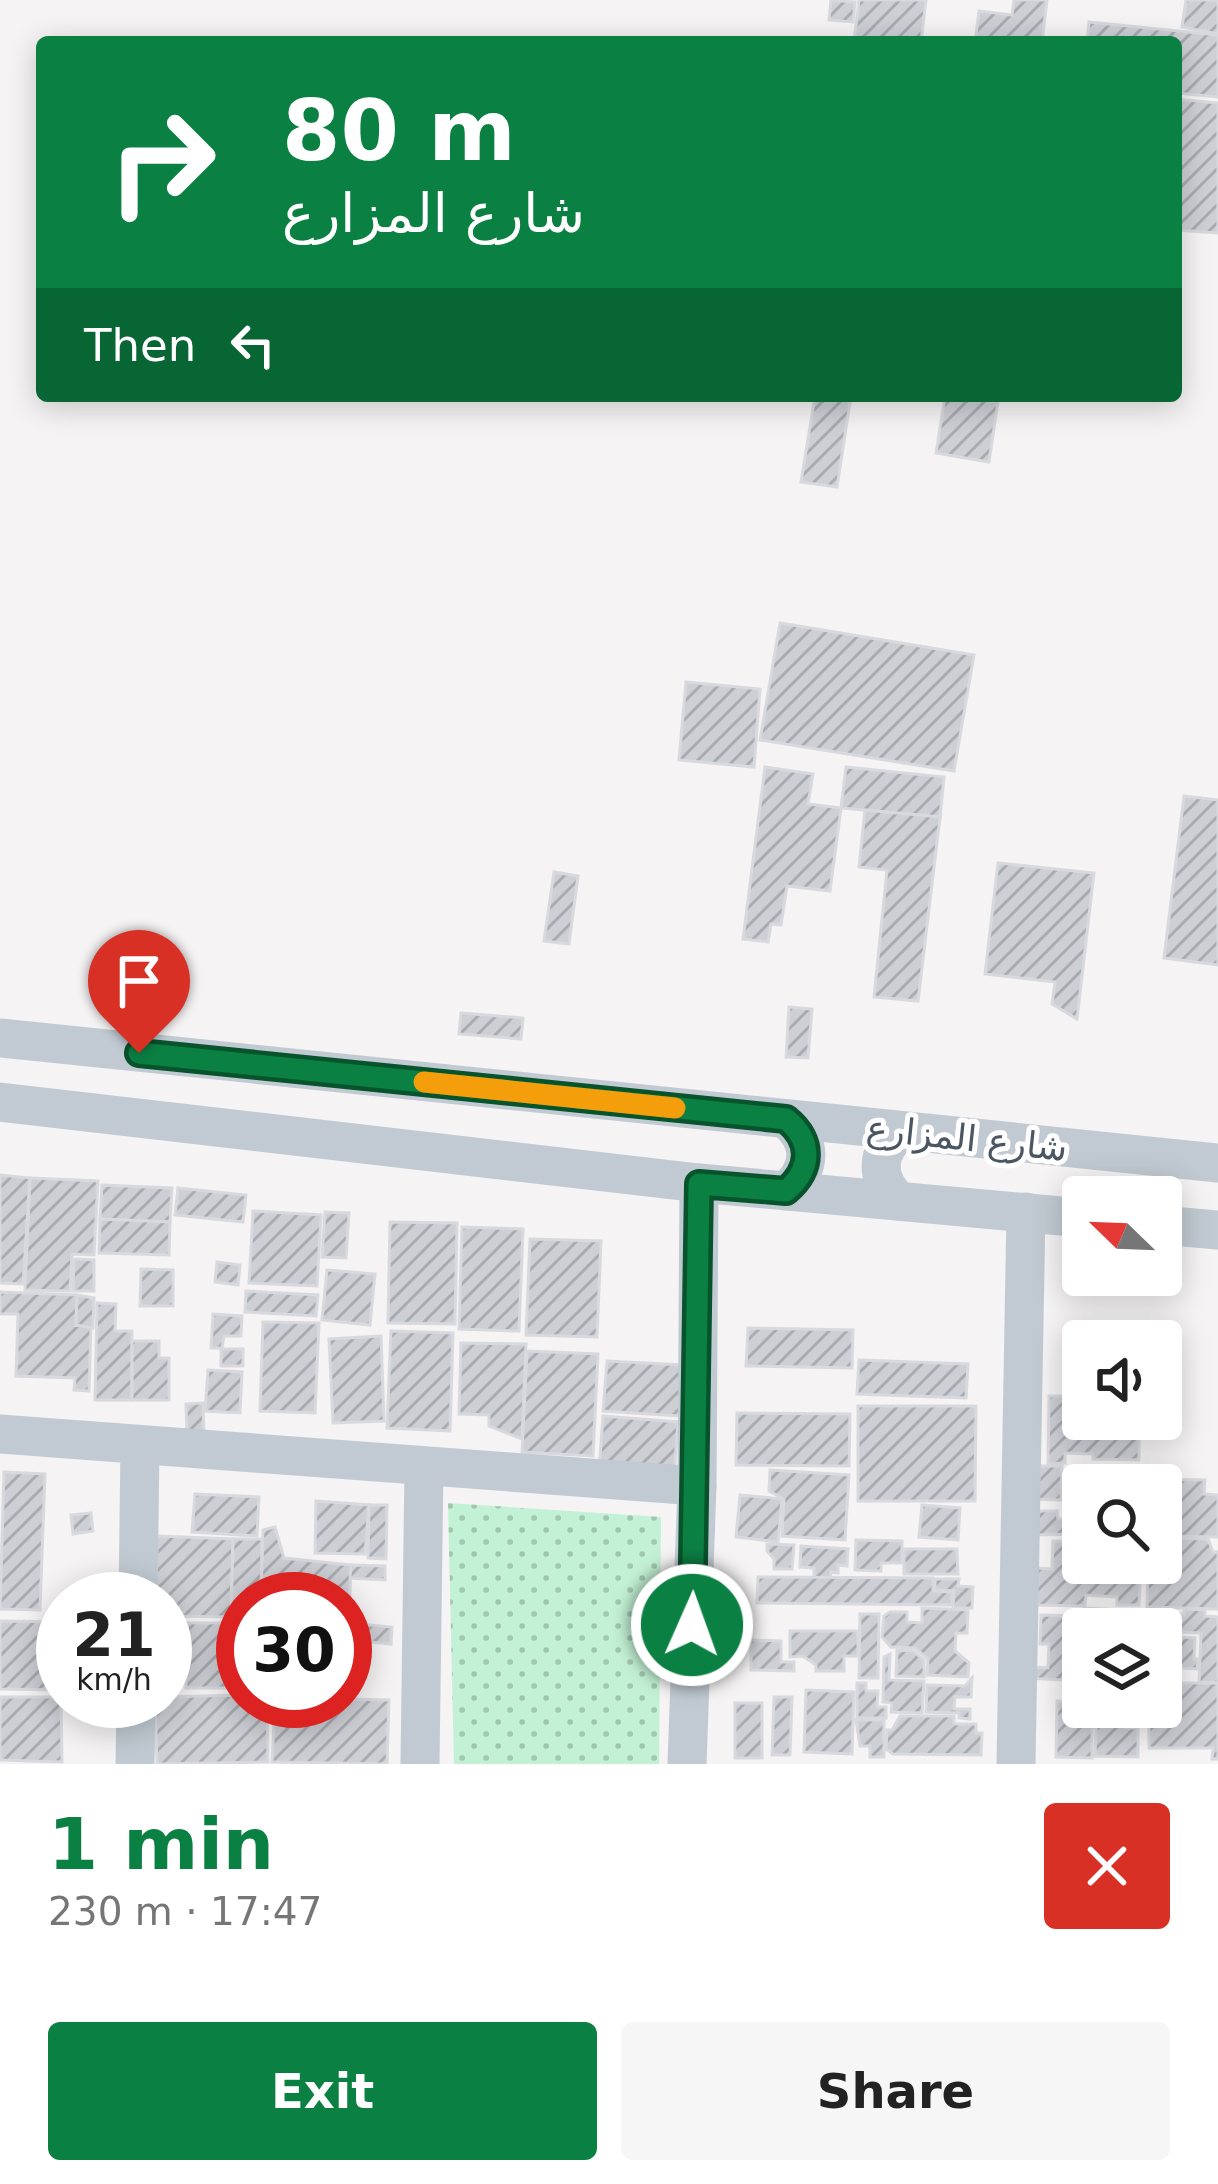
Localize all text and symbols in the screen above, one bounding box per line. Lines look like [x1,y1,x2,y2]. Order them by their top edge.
text: 80 m [282,82,516,180]
icon: right [84,84,240,240]
text: شارع المزارع [282,182,585,245]
icon: left [220,312,286,378]
text: Then [84,319,196,372]
pin [88,930,190,1053]
icon: arrive [106,948,172,1014]
street label: شارع المزارع [864,1107,1070,1170]
north arrow [1062,1176,1182,1296]
map controls [1062,1176,1182,1728]
button: sound [1062,1320,1182,1440]
button: search [1062,1464,1182,1584]
position arrow [629,1562,755,1688]
speed limit sign: 30 [216,1572,372,1728]
text: 21 [72,1600,156,1670]
button: layers [1062,1608,1182,1728]
text: km/h [76,1662,152,1697]
text: 1 min [48,1802,274,1886]
button: close [1044,1803,1170,1929]
text: 230 m · 17:47 [48,1889,322,1934]
button: Exit [48,2022,597,2160]
button: Share [621,2022,1170,2160]

